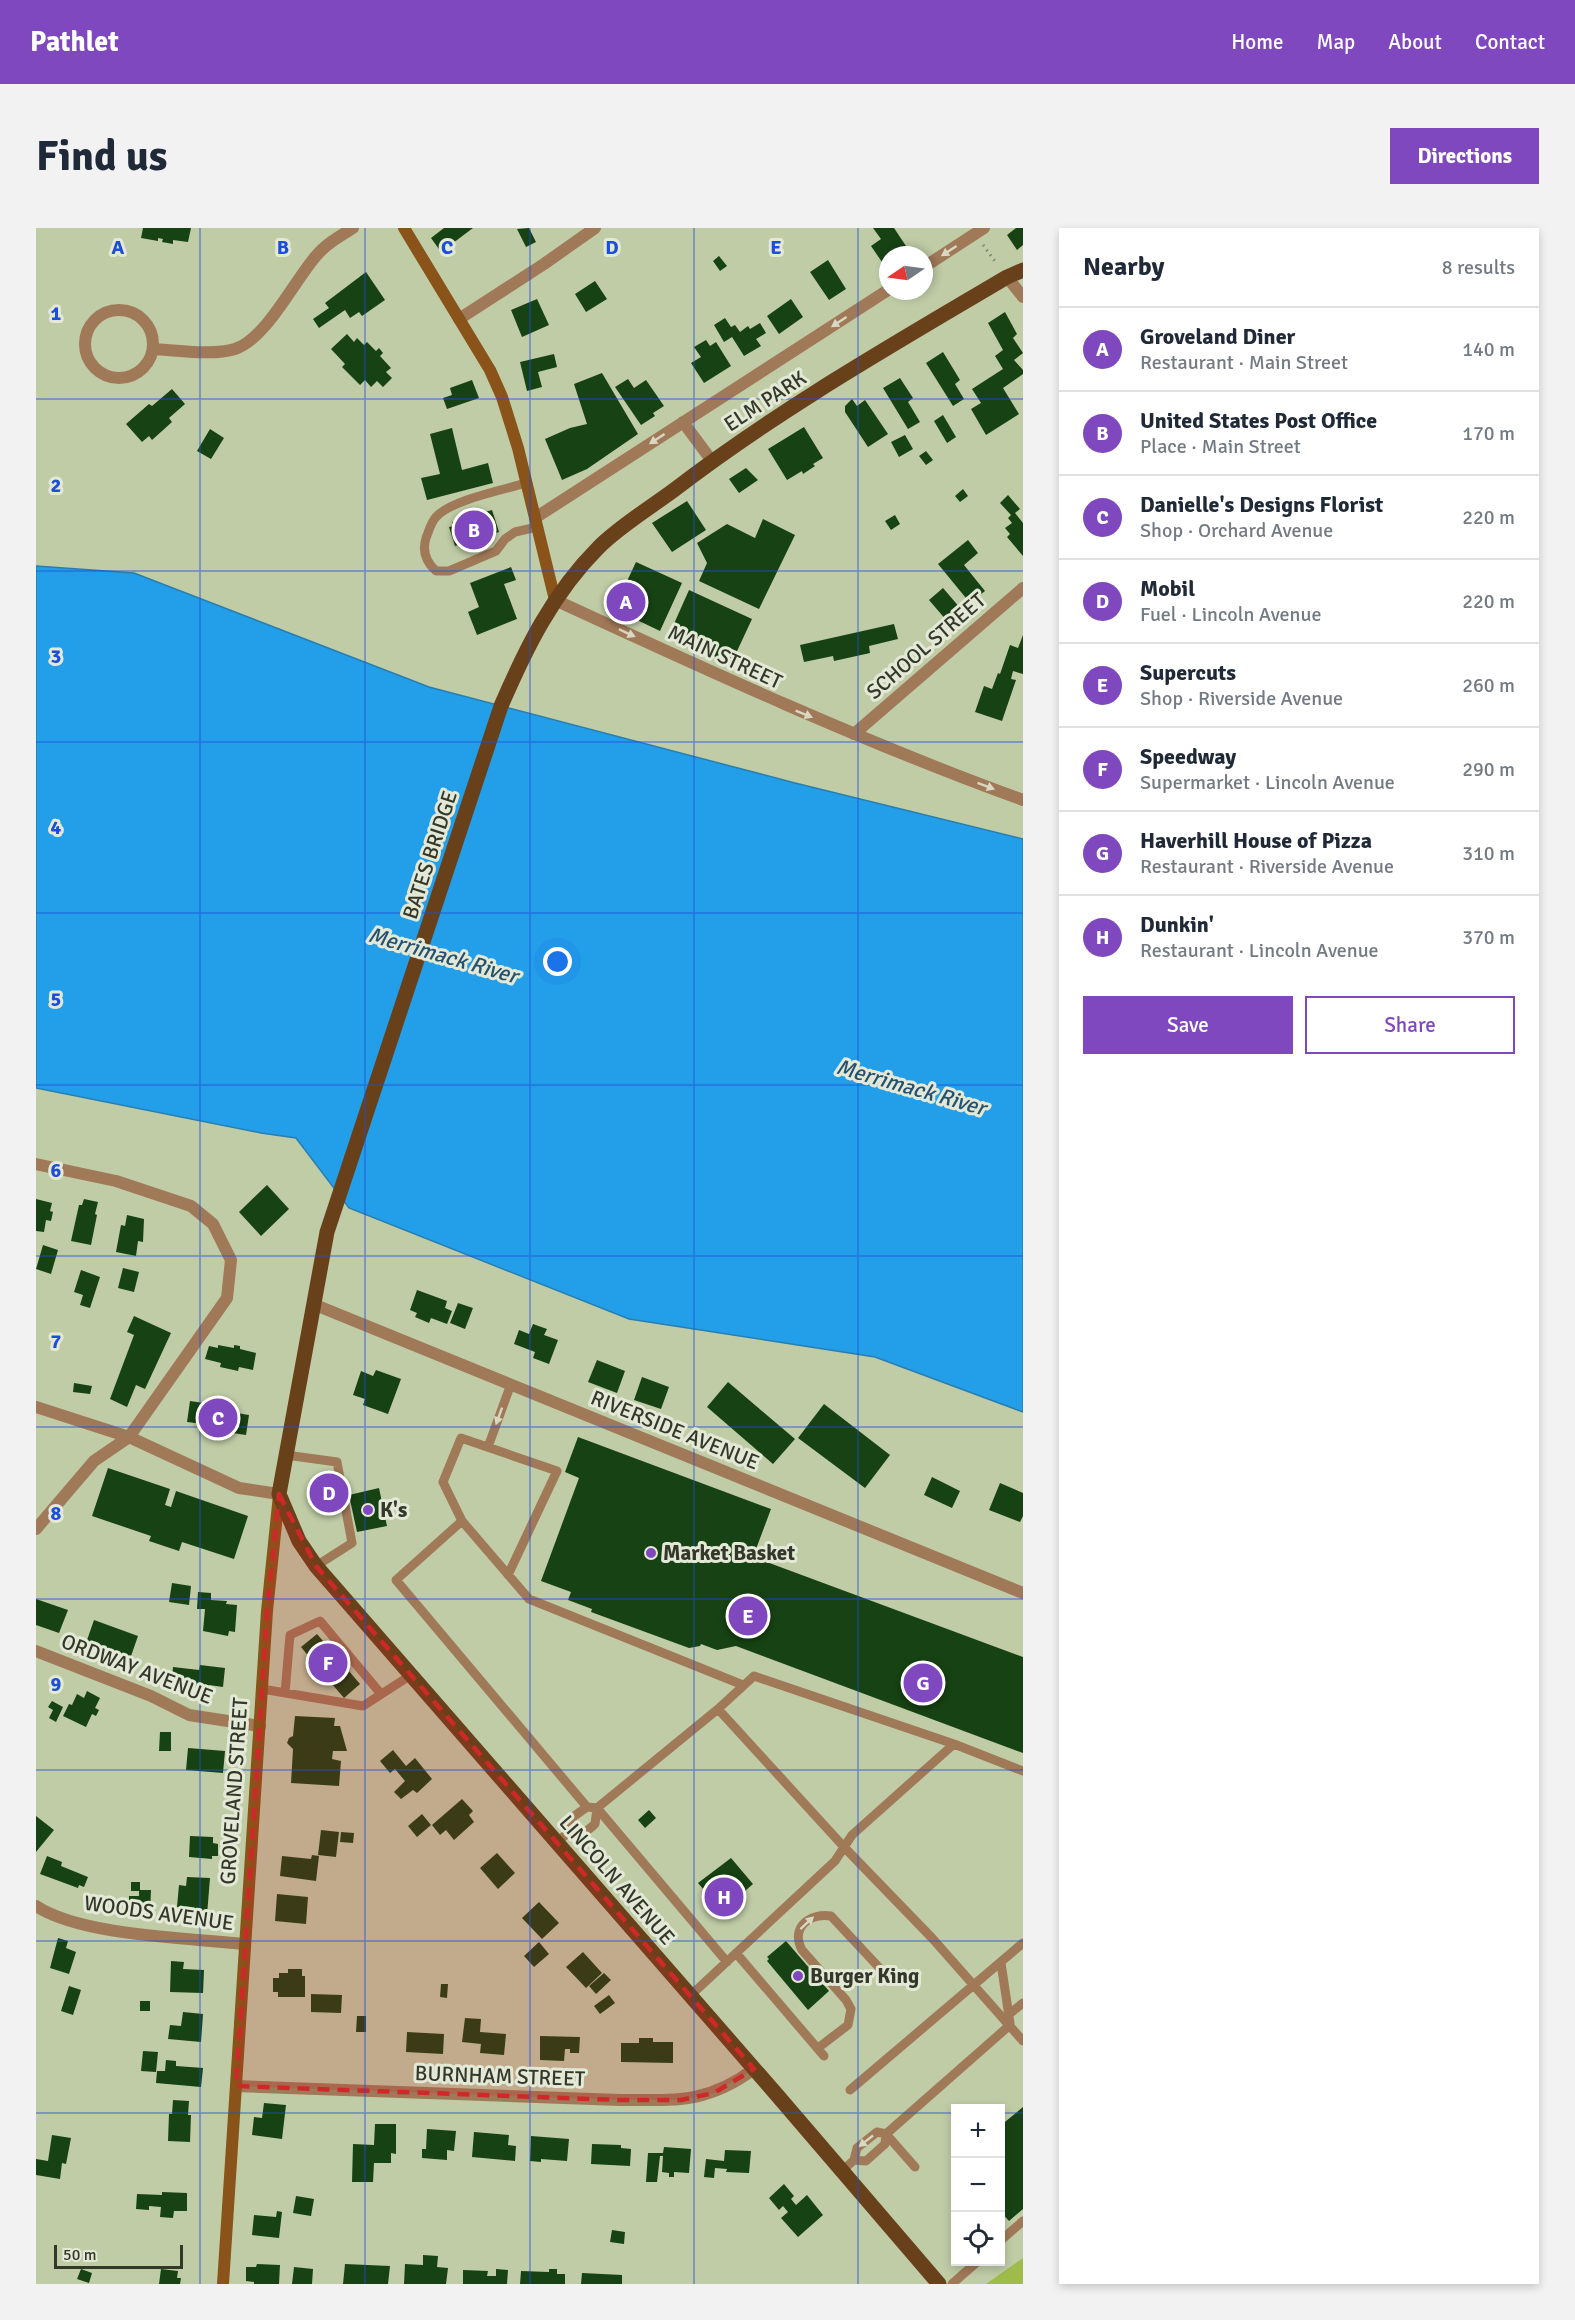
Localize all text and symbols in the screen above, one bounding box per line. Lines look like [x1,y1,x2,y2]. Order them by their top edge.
text: Pathlet [30,25,119,59]
text: Home [1231,29,1284,55]
text: Map [1317,29,1355,55]
text: About [1388,29,1442,55]
text: Contact [1475,29,1545,55]
button: Directions [1390,128,1539,184]
text: Find us [36,131,167,182]
text: A [112,235,125,260]
text: B [277,235,289,260]
text: C [441,235,453,260]
text: D [605,235,619,260]
text: E [770,235,782,260]
one-way arrow [941,245,957,256]
north arrow [879,246,933,300]
text: Nearby [1083,251,1164,283]
text: 8 results [1442,255,1515,280]
text: 1 [51,301,62,326]
one-way arrow [831,316,847,327]
text: Groveland Diner [1140,323,1295,350]
text: A [1096,337,1109,362]
text: 140 m [1462,337,1515,362]
text: Restaurant · Main Street [1140,350,1348,375]
street label: ELM PARK [719,365,811,437]
text: United States Post Office [1140,407,1377,434]
text: B [1096,421,1109,446]
text: 170 m [1462,421,1515,446]
one-way arrow [649,433,665,444]
text: Place · Main Street [1140,434,1301,459]
text: 2 [51,473,61,498]
text: Danielle's Designs Florist [1140,491,1383,518]
text: C [1096,505,1109,530]
text: 220 m [1462,505,1515,530]
pin: B [454,508,494,552]
text: Shop · Orchard Avenue [1140,518,1333,543]
text: Mobil [1140,575,1195,602]
pin: A [606,580,646,625]
street label: SCHOOL STREET [861,587,991,705]
text: D [1096,589,1109,614]
text: 220 m [1462,589,1515,614]
text: Fuel · Lincoln Avenue [1140,602,1321,627]
street label: MAIN STREET [664,619,787,695]
one-way arrow [618,629,635,638]
text: 3 [51,644,61,669]
text: Supercuts [1140,659,1236,686]
text: E [1097,673,1108,698]
text: 260 m [1462,673,1515,698]
text: Shop · Riverside Avenue [1140,686,1343,711]
one-way arrow [796,709,814,719]
text: Speedway [1140,743,1236,770]
text: F [1097,757,1108,782]
text: 290 m [1462,757,1515,782]
text: Supermarket · Lincoln Avenue [1140,770,1395,795]
one-way arrow [977,781,995,791]
street label: BATES BRIDGE [397,788,463,922]
text: 4 [51,815,62,840]
text: Haverhill House of Pizza [1140,827,1372,854]
text: G [1096,841,1109,866]
text: 310 m [1462,841,1515,866]
text: Restaurant · Riverside Avenue [1140,854,1394,879]
text: Dunkin' [1140,911,1214,938]
water label: Merrimack River [365,921,523,990]
text: H [1096,925,1109,950]
text: 370 m [1462,925,1515,950]
text: Restaurant · Lincoln Avenue [1140,938,1379,963]
your location [543,947,572,976]
text: 5 [51,987,61,1012]
button: Save [1083,996,1293,1054]
button: Share [1305,996,1515,1054]
water label: Merrimack River [833,1053,991,1122]
text: 6 [51,1158,62,1183]
text: 7 [51,1329,62,1354]
street label: RIVERSIDE AVENUE [587,1384,763,1476]
pin: C [198,1396,237,1440]
one-way arrow [494,1407,504,1425]
pin: D [310,1470,348,1516]
place label: K's [380,1497,407,1523]
text: 8 [51,1501,62,1526]
marker: K's [361,1503,375,1517]
place label: Market Basket [663,1540,795,1566]
marker: Market Basket [644,1546,658,1560]
pin: E [728,1594,768,1638]
street label: ORDWAY AVENUE [58,1628,216,1710]
pin: F [308,1640,348,1686]
pin: G [904,1660,942,1706]
text: 9 [51,1672,62,1697]
street label: GROVELAND STREET [214,1696,254,1885]
street label: LINCOLN AVENUE [554,1810,680,1950]
pin: H [704,1874,744,1920]
street label: WOODS AVENUE [82,1890,236,1936]
one-way arrow [799,1916,814,1930]
place label: Burger King [810,1963,919,1989]
marker: Burger King [791,1969,805,1983]
street label: BURNHAM STREET [414,2060,586,2092]
map controls [951,2104,1005,2266]
button: + [951,2104,1005,2158]
one-way arrow [858,2135,873,2147]
button: − [951,2158,1005,2212]
button: locate [951,2212,1005,2266]
scale bar [54,2242,183,2270]
text: 50 m [63,2245,97,2265]

